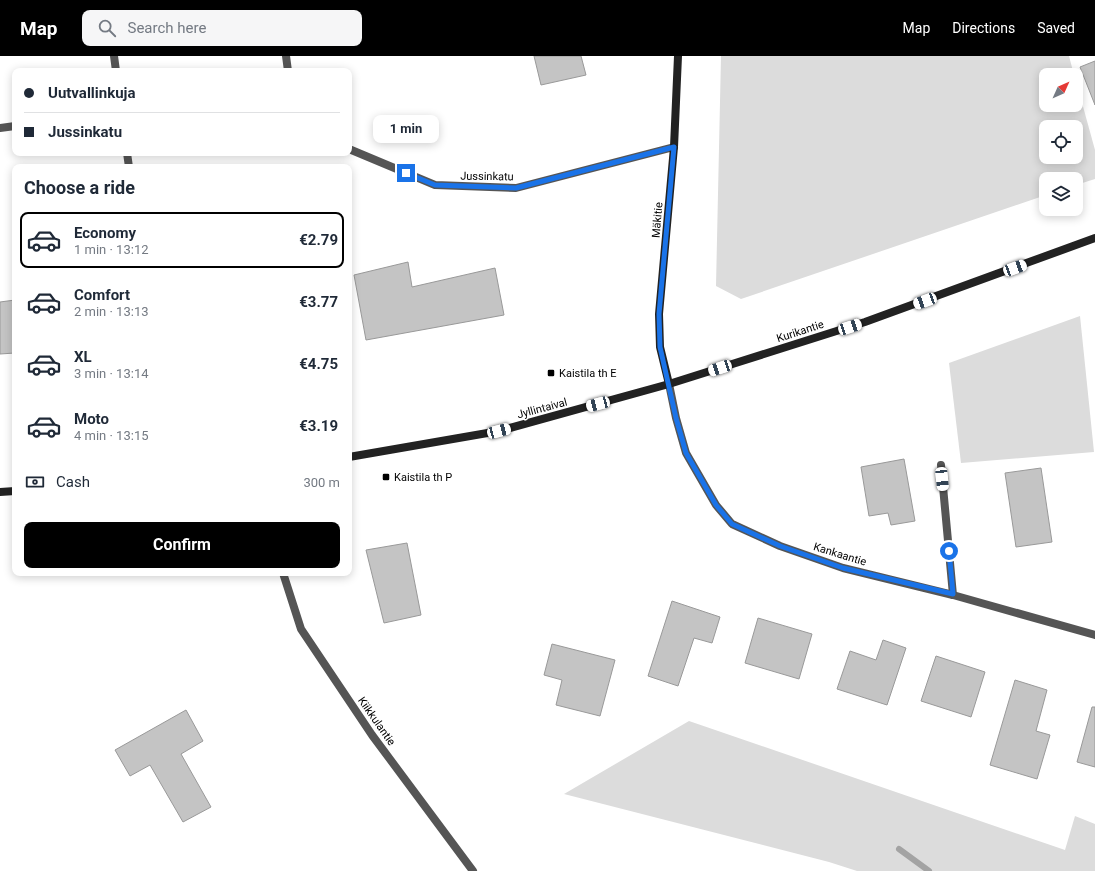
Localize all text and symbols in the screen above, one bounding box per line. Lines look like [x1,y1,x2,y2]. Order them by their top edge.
search box [82,10,362,46]
text: Map [20,17,58,40]
icon: search [96,17,118,39]
text: Search here [128,19,206,37]
text: Map [903,20,930,36]
text: Directions [952,20,1015,36]
text: Saved [1037,20,1075,36]
north arrow [1039,68,1083,112]
map controls [1039,68,1083,216]
text: Uutvallinkuja [48,84,136,102]
callout: 1 min [373,115,439,143]
button: locate [1039,120,1083,164]
text: 1 min [390,121,422,136]
text: Jussinkatu [48,123,122,141]
route end [397,164,415,182]
street label: Jussinkatu [460,170,514,183]
button: layers [1039,172,1083,216]
text: Choose a ride [24,177,135,198]
street label: Mäkitie [649,201,666,239]
icon: car [26,222,62,258]
text: Economy [74,224,136,242]
text: €2.79 [299,231,338,249]
text: 1 min · 13:12 [74,242,149,257]
car [1002,258,1028,278]
icon: car [26,284,62,320]
text: Comfort [74,286,130,304]
car [912,291,938,311]
text: €3.77 [299,293,338,311]
text: 2 min · 13:13 [74,304,149,319]
street label: Kurikantie [775,318,826,345]
car [837,318,863,336]
icon: car [26,346,62,382]
text: XL [74,348,92,366]
text: €4.75 [299,355,338,373]
car [707,359,733,377]
text: 3 min · 13:14 [74,366,149,381]
place label: Kaistila th E [559,367,617,380]
marker: Kaistila th E [546,368,556,378]
car [585,395,611,413]
street label: Jyllintaival [516,396,569,421]
icon: car [26,408,62,444]
text: Moto [74,410,109,428]
text: €3.19 [299,417,338,435]
car [486,422,512,440]
text: 4 min · 13:15 [74,428,149,443]
car [935,466,949,492]
icon: cash [24,471,46,493]
place label: Kaistila th P [394,471,452,484]
marker: Kaistila th P [381,472,391,482]
text: Cash [56,473,90,491]
text: 300 m [303,475,340,490]
button: Confirm [24,522,340,568]
street label: Kankaantie [812,540,868,569]
route start [940,542,958,560]
street label: Kiikkulantie [355,694,398,748]

